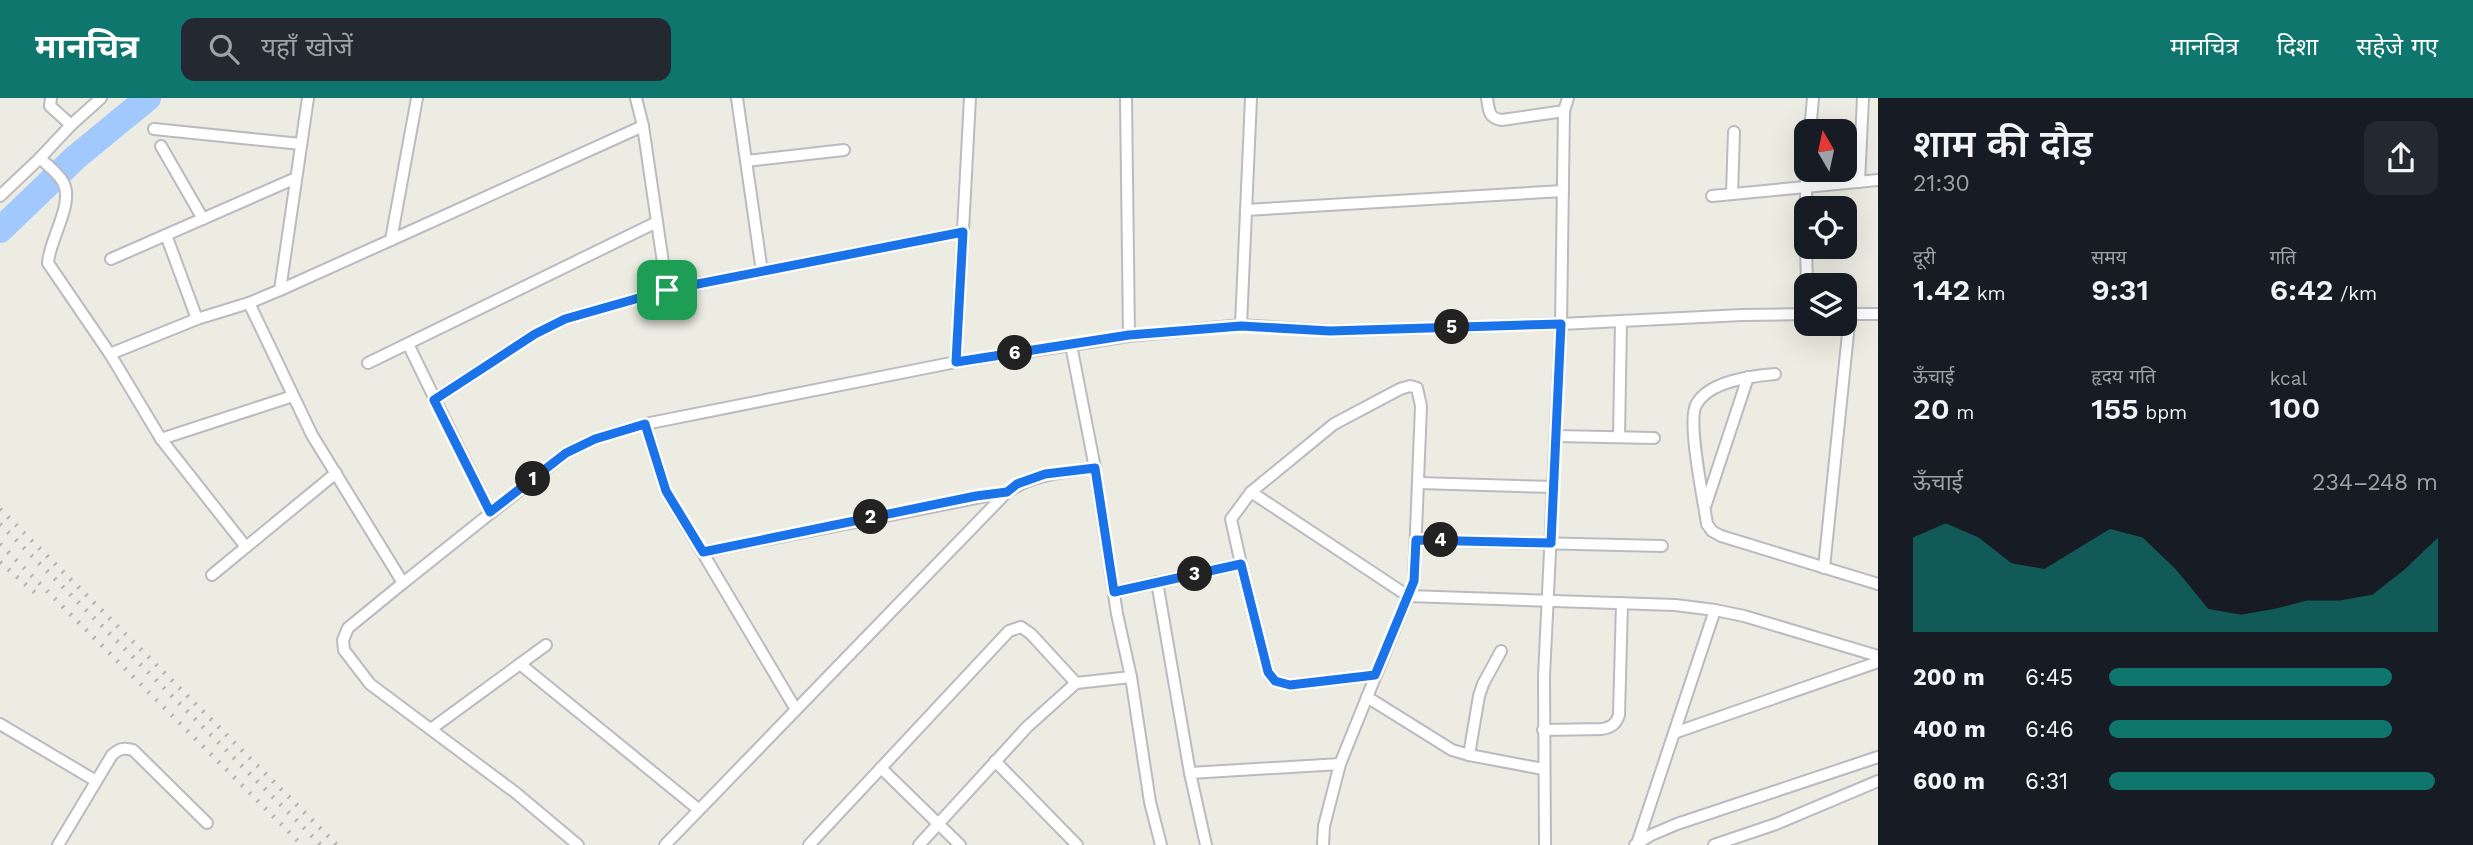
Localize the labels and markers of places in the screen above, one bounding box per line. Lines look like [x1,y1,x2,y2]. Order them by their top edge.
pin [637,260,697,320]
pin: 5 [1434,310,1470,344]
pin: 6 [998,336,1032,370]
pin: 1 [516,462,550,496]
pin: 2 [854,500,888,534]
pin: 4 [1424,522,1458,558]
pin: 3 [1178,556,1212,592]

